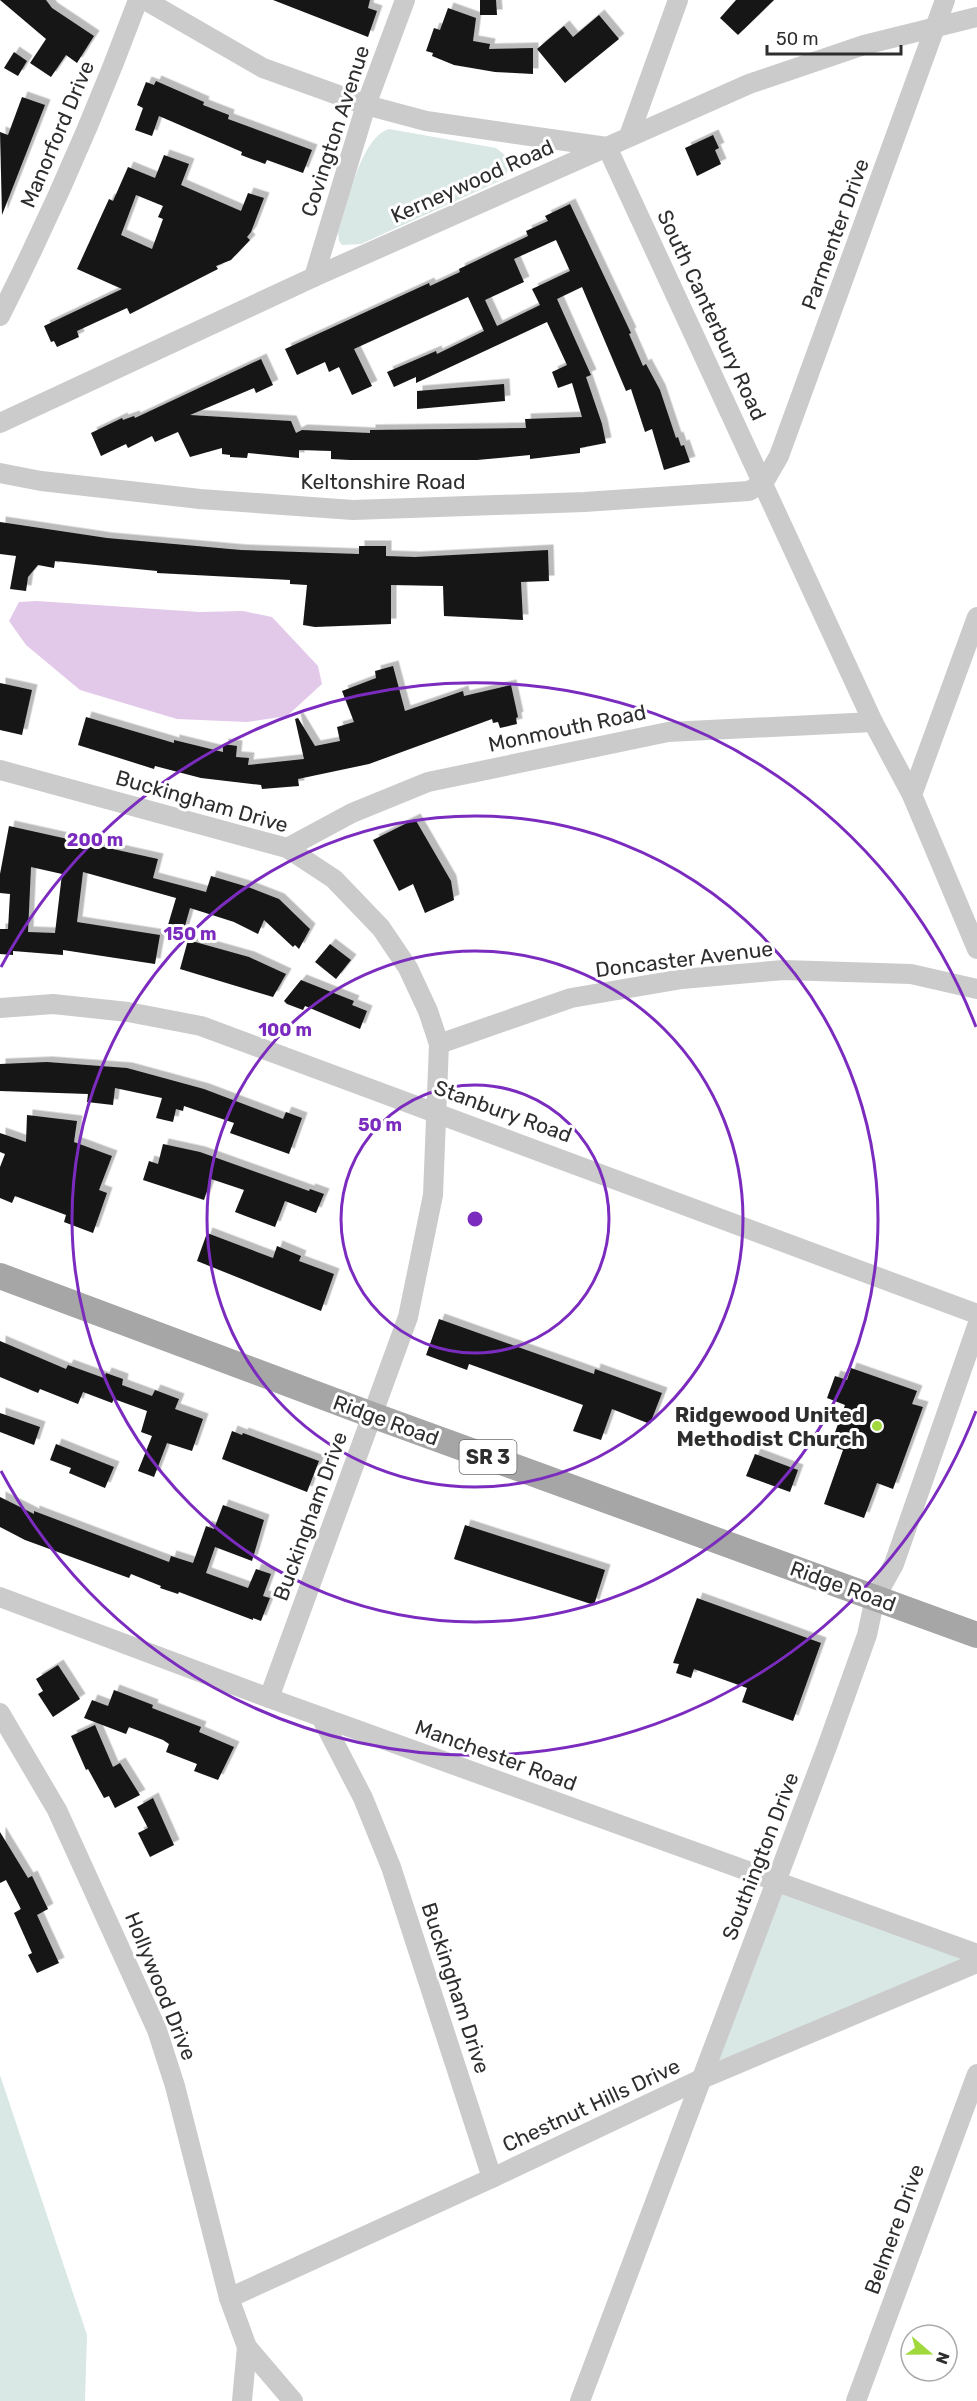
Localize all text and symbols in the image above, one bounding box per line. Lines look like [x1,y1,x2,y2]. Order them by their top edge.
scale bar [767,18,900,56]
text: 50 m [776,28,819,50]
street label: Covington Avenue [295,42,375,220]
street label: Manorford Drive [15,57,99,211]
street label: Kerneywood Road [387,134,557,228]
street label: Parmenter Drive [796,155,874,313]
street label: South Canterbury Road [652,206,772,424]
street label: Keltonshire Road [301,469,465,494]
street label: Monmouth Road [486,699,648,757]
street label: Buckingham Drive [113,764,291,838]
text: 200 m [67,829,123,851]
text: 150 m [163,923,217,945]
street label: Doncaster Avenue [594,936,774,982]
text: 100 m [258,1019,312,1041]
street label: Stanbury Road [431,1075,575,1147]
text: 50 m [358,1114,402,1136]
centre of rings [465,1209,485,1229]
street label: Ridge Road [330,1389,442,1451]
place label: Ridgewood United Methodist Church [675,1402,865,1451]
marker: Ridgewood United Methodist Church [870,1419,884,1433]
street label: Buckingham Drive [268,1428,352,1604]
road number: SR 3 [460,1440,516,1474]
street label: Ridge Road [787,1555,899,1617]
street label: Manchester Road [412,1714,580,1796]
street label: Southington Drive [716,1769,804,1943]
street label: Buckingham Drive [417,1899,495,2077]
street label: Hollywood Drive [120,1908,202,2064]
street label: Chestnut Hills Drive [498,2053,684,2157]
street label: Belmere Drive [859,2161,929,2297]
north arrow [899,2323,959,2383]
text: N [932,2349,954,2367]

